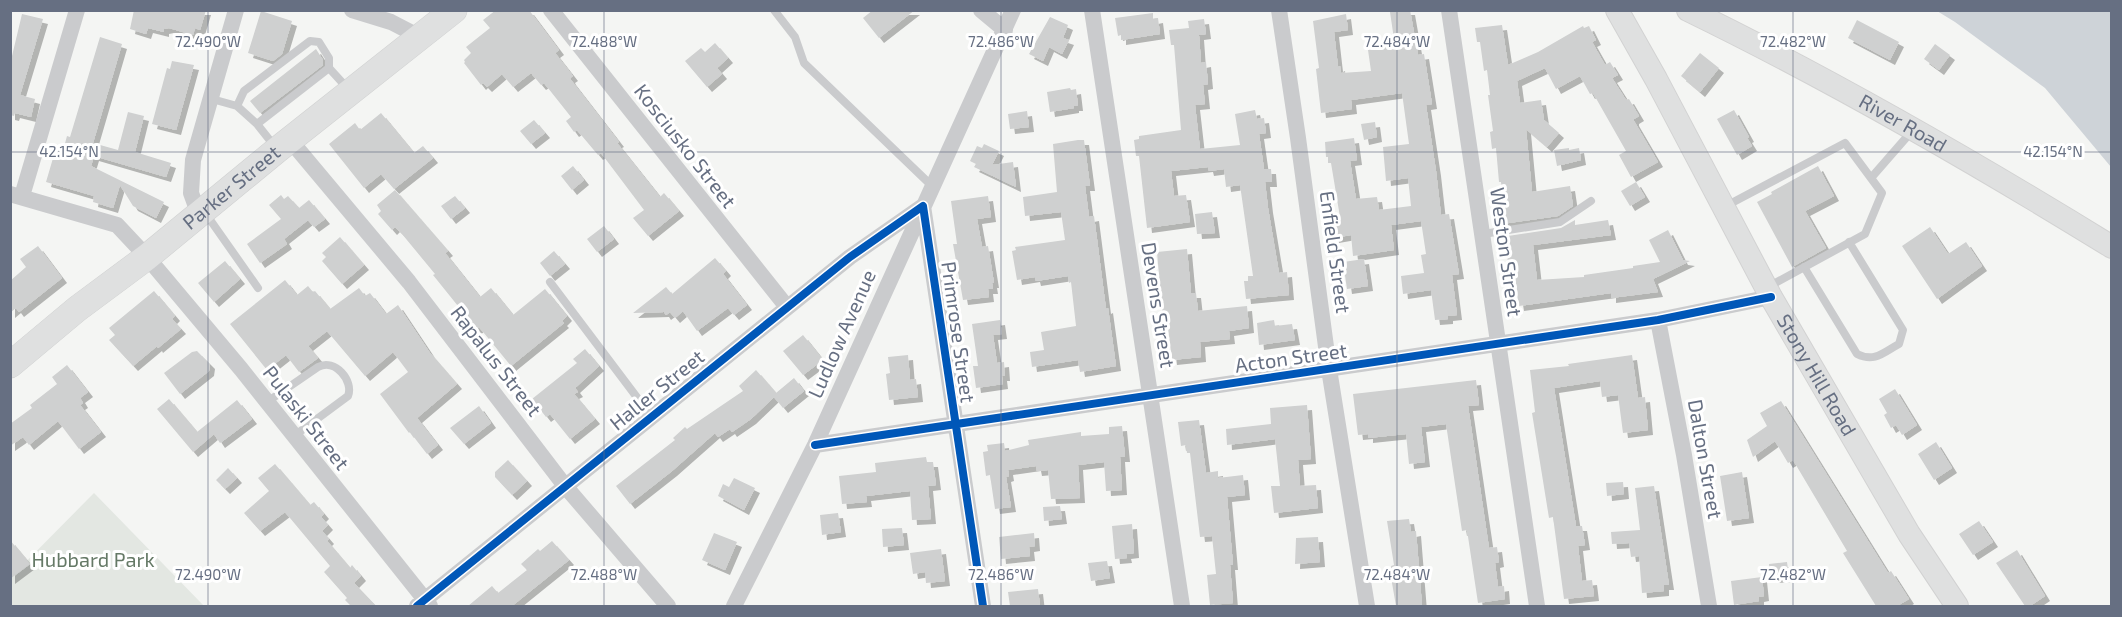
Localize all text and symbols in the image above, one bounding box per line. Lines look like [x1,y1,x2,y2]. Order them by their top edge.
text: 72.490°W [175,32,241,50]
text: 72.488°W [571,32,637,50]
text: 72.486°W [968,32,1034,50]
text: 72.484°W [1364,32,1430,50]
text: 72.482°W [1760,32,1826,50]
street label: Kosciusko Street [630,79,742,212]
street label: River Road [1855,88,1951,157]
street label: Parker Street [177,139,285,234]
text: 42.154°N [39,142,99,160]
text: 42.154°N [2023,142,2083,160]
street label: Weston Street [1486,186,1528,318]
street label: Enfield Street [1316,189,1356,315]
street label: Devens Street [1137,240,1181,370]
street label: Primrose Street [937,260,981,404]
street label: Ludlow Avenue [802,266,880,401]
street label: Rapalus Street [446,300,548,421]
street label: Stony Hill Road [1773,309,1862,440]
street label: Acton Street [1233,337,1349,377]
street label: Haller Street [604,344,709,435]
street label: Pulaski Street [259,361,355,475]
street label: Dalton Street [1684,397,1728,521]
park label: Hubbard Park [31,547,155,571]
text: 72.490°W [175,565,241,583]
text: 72.488°W [571,565,637,583]
text: 72.486°W [968,565,1034,583]
text: 72.484°W [1364,565,1430,583]
text: 72.482°W [1760,565,1826,583]

